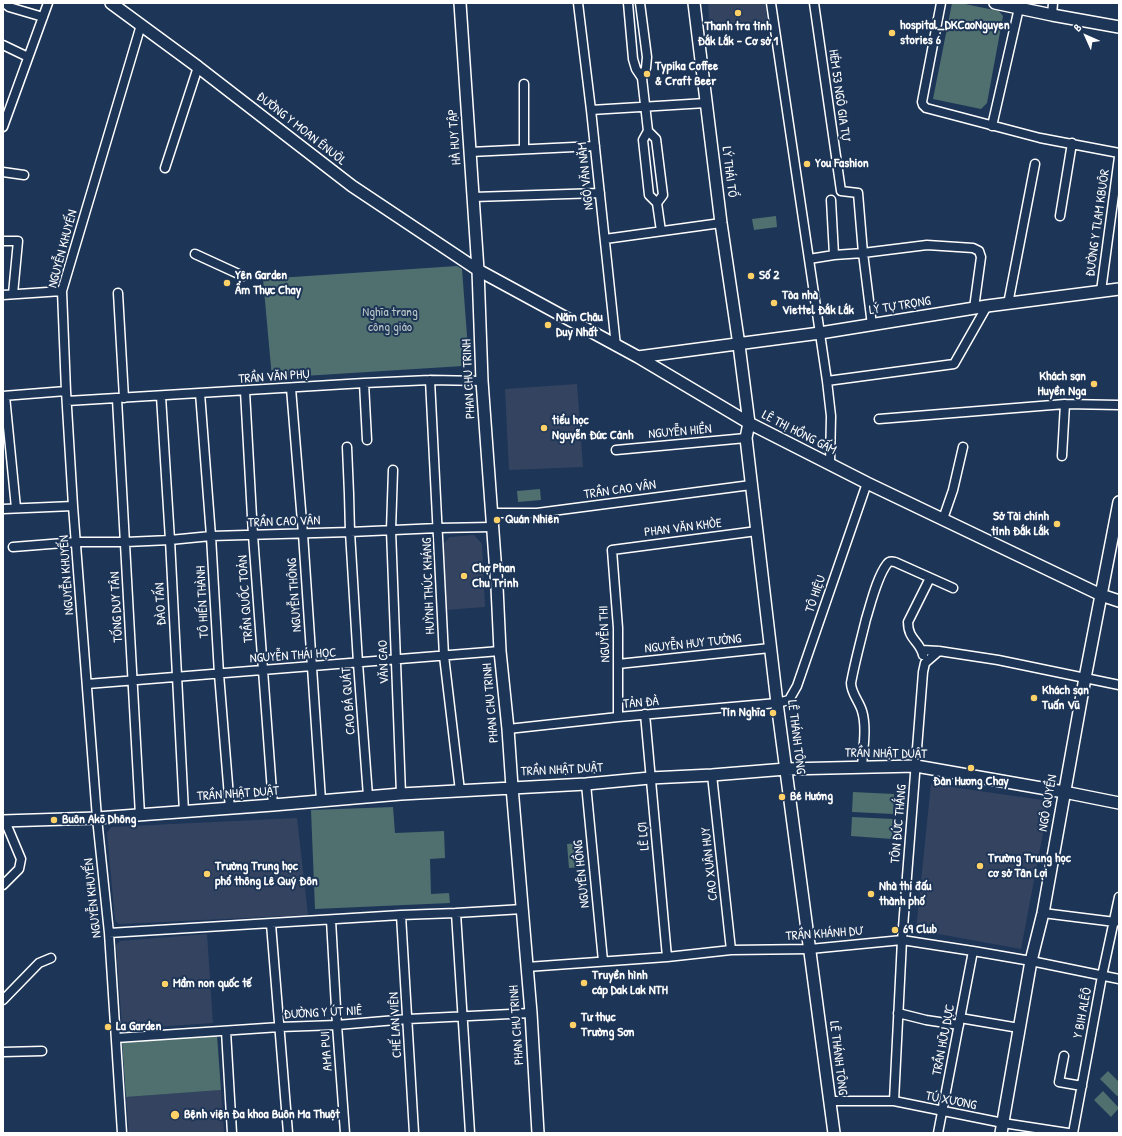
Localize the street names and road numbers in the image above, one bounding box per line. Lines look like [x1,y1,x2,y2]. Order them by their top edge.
street label: HẺM 53 NGÔ GIA TỰ [825,48,853,142]
street label: ĐƯỜNG Y MOAN ÊNUÔL [253,89,349,169]
street label: HÀ HUY TẬP [445,108,465,166]
street label: NGÔ VĂN NĂM [575,141,597,211]
street label: LÝ THÁI TỔ [718,146,740,198]
street label: ĐƯỜNG Y TLAM KBUÔR [1083,168,1113,278]
street label: NGUYỄN KHUYẾN [45,208,81,290]
street label: LÝ TỰ TRỌNG [868,293,932,319]
street label: PHAN CHU TRINH [459,339,479,419]
street label: TRẦN VĂN PHỤ [238,367,310,387]
street label: LÊ THỊ HỒNG GẤM [759,408,839,458]
street label: NGUYỄN HIỀN [648,421,712,443]
street label: TRẦN CAO VÂN [583,477,657,503]
street label: TRẦN CAO VÂN [248,513,320,531]
street label: PHAN VĂN KHÒE [643,516,723,540]
street label: NGUYỄN KHUYẾN [56,534,78,616]
street label: HUỲNH THÚC KHÁNG [420,537,438,635]
street label: TRẦN QUỐC TOẢN [235,555,257,643]
street label: NGUYỄN THÔNG [285,557,305,633]
street label: TÔ HIẾN THÀNH [193,565,213,639]
street label: TỐNG DUY TÂN [107,571,127,643]
street label: TÔ HIỆU [802,573,830,615]
street label: ĐÀO TẤN [152,582,170,626]
street label: NGUYỄN THI [596,605,614,663]
street label: NGUYỄN HUY TƯỞNG [644,631,742,657]
street label: VĂN CAO [375,640,393,684]
street label: NGUYỄN THÁI HỌC [249,645,337,667]
street label: PHAN CHU TRINH [480,662,502,744]
street label: CAO BÁ QUÁT [339,667,359,735]
street label: TẢN ĐÀ [622,694,660,712]
street label: LÊ THÁNH TÔNG [784,699,808,775]
street label: TRẦN NHẬT DUẬT [845,745,927,763]
street label: TRẦN NHẬT DUẬT [520,760,604,780]
street label: NGÔ QUYỀN [1035,773,1061,833]
street label: TRẦN NHẬT DUẬT [196,783,280,805]
street label: TÔN ĐỨC THẮNG [888,784,910,864]
street label: LÊ LỢI [635,821,653,851]
street label: CAO XUÂN HUY [698,826,722,902]
street label: NGUYÊN HỒNG [571,839,593,909]
street label: NGUYỄN KHUYẾN [81,857,105,939]
street label: TRẦN KHÁNH DƯ [785,924,863,944]
street label: PHAN CHU TRINH [506,985,528,1065]
street label: Y BIH ALÊÔ [1070,986,1096,1040]
street label: CHẾ LAN VIÊN [386,992,406,1058]
street label: ĐƯỜNG Y ÚT NIÊ [283,1003,363,1023]
street label: TRẦN HỮU DỰC [929,1003,959,1077]
street label: LÊ THÁNH TÔNG [826,1020,850,1096]
street label: AMA PUI [318,1031,336,1071]
street label: TÚ XƯƠNG [924,1088,978,1114]

